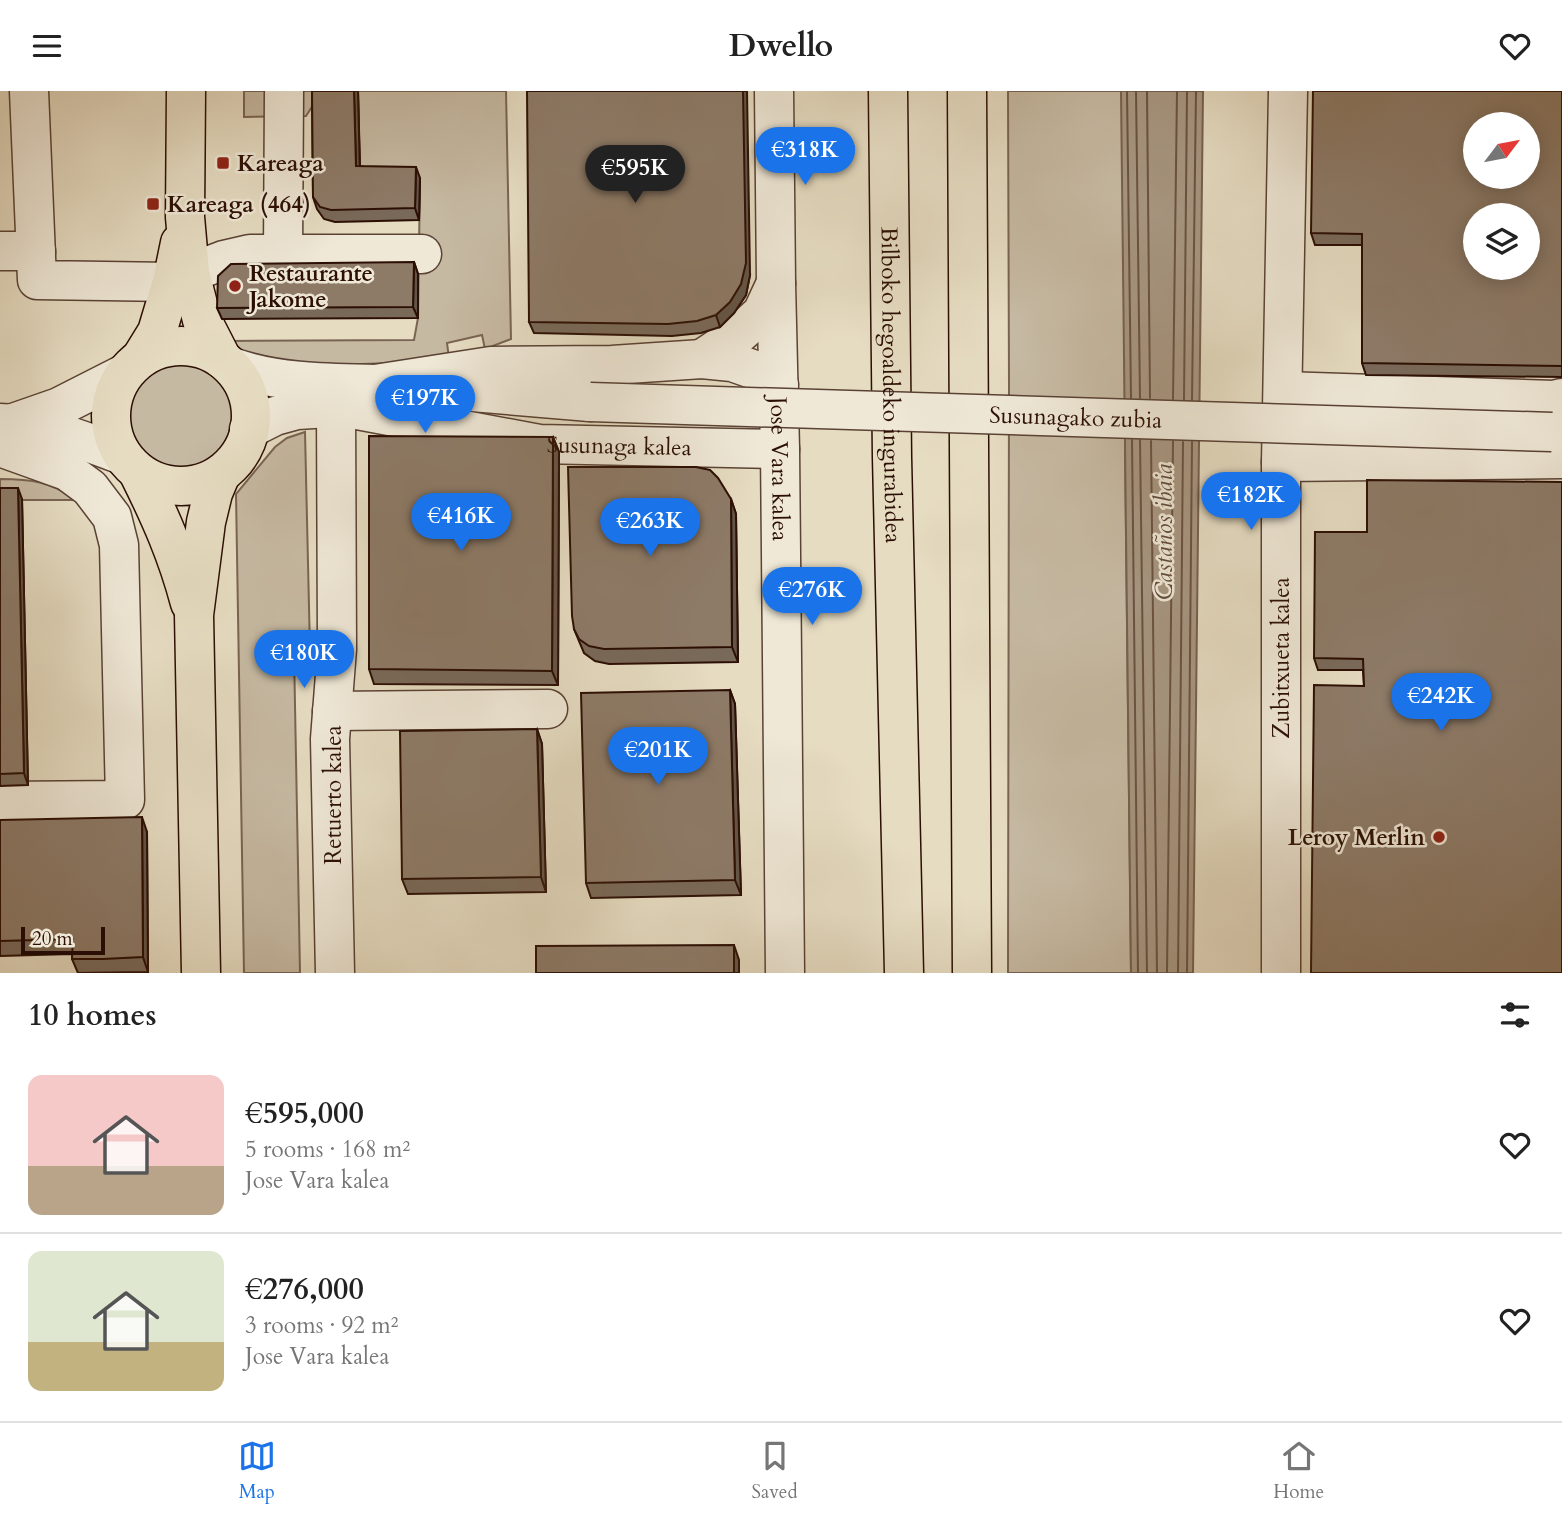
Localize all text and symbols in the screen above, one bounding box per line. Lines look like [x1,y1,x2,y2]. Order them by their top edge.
text: Dwello [729,24,833,68]
icon: menu [28,27,66,65]
icon: heart [1496,27,1534,65]
north arrow [1463,112,1540,189]
map controls [1463,112,1540,280]
pin: €318K [756,127,854,187]
text: €318K [771,134,839,165]
pin: €595K [586,145,684,205]
place label: Kareaga [237,148,324,179]
text: €595K [601,152,669,183]
marker: Kareaga [215,155,231,171]
place label: Kareaga (464) [167,189,311,220]
marker: Kareaga (464) [145,196,161,212]
button: layers [1463,203,1540,280]
street label: Bilboko hegoaldeko ingurabidea [874,227,910,544]
place label: Restaurante Jakome [246,258,373,315]
marker: Restaurante Jakome [227,278,243,294]
pin: €197K [376,375,474,435]
text: €197K [391,382,459,413]
street label: Jose Vara kalea [763,393,796,541]
street label: Susunagako zubia [989,399,1163,435]
street label: Susunaga kalea [546,429,692,463]
water label: Castaños ibaia [1148,463,1181,600]
pin: €182K [1202,473,1300,532]
text: €182K [1217,479,1285,510]
pin: €416K [412,493,510,553]
pin: €263K [601,498,699,558]
text: €416K [427,500,495,531]
text: €263K [616,505,684,536]
pin: €276K [763,567,861,627]
text: €276K [778,574,846,605]
street label: Zubitxueta kalea [1266,577,1297,739]
pin: €180K [255,631,353,690]
text: €180K [270,637,338,668]
pin: €242K [1392,673,1490,733]
text: €242K [1407,680,1475,711]
street label: Retuerto kalea [318,725,349,865]
pin: €201K [609,727,707,787]
text: €201K [624,734,692,765]
place label: Leroy Merlin [1288,822,1425,853]
marker: Leroy Merlin [1431,829,1447,845]
scale bar [21,924,105,956]
text: 20 m [32,926,73,952]
text: 10 homes [28,995,157,1036]
icon: filters [1496,996,1534,1034]
text: €595,000 [245,1093,364,1134]
icon: home [84,1103,168,1187]
icon: heart [1496,1126,1534,1164]
text: 5 rooms · 168 m² [245,1134,410,1165]
text: Jose Vara kalea [245,1165,389,1196]
text: €276,000 [245,1269,364,1310]
icon: home [84,1279,168,1363]
icon: heart [1496,1302,1534,1340]
text: 3 rooms · 92 m² [245,1310,398,1341]
text: Jose Vara kalea [245,1341,389,1372]
tab: Map [238,1437,276,1505]
tab: Saved [752,1437,798,1505]
tab: Home [1273,1437,1324,1505]

